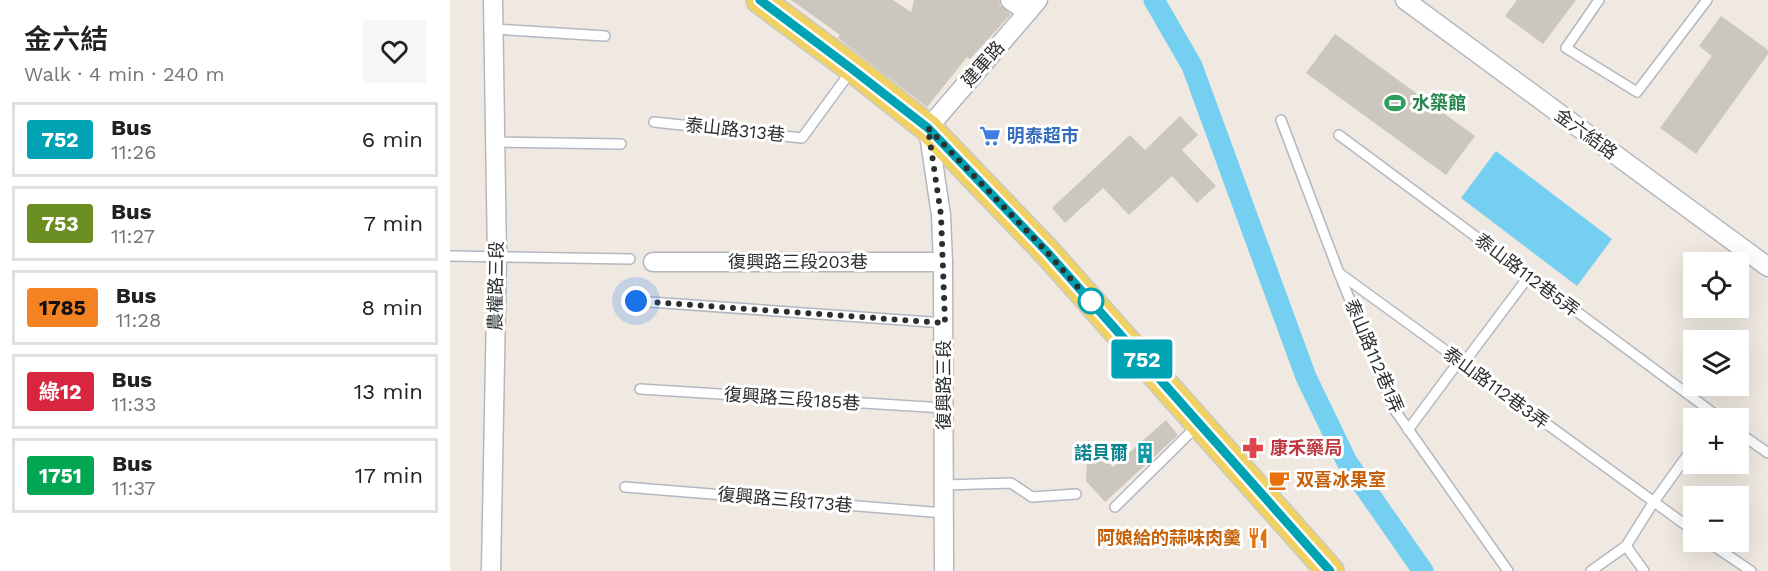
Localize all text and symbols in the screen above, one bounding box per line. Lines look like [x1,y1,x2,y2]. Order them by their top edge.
button: heart [363,20,426,83]
text: 金六結 [24,23,108,56]
street label: 建軍路 [957,36,1008,91]
text: Walk · 4 min · 240 m [24,62,224,86]
sports icon: 水築館 [1383,91,1407,115]
place label: 水築館 [1412,92,1466,113]
street label: 金六結路 [1551,104,1622,163]
street label: 泰山路313巷 [684,114,786,145]
text: Bus [111,115,151,140]
supermarket icon: 明泰超市 [978,124,1002,148]
place label: 明泰超市 [1007,125,1079,146]
text: 752 [41,127,79,152]
text: 6 min [362,127,423,152]
text: 11:26 [111,140,156,164]
text: Bus [111,199,151,224]
text: 753 [41,211,79,236]
text: 7 min [363,211,423,236]
text: 11:27 [111,224,155,248]
street label: 泰山路112巷5弄 [1471,229,1584,321]
street label: 農權路三段 [484,241,507,331]
street label: 復興路三段203巷 [728,251,868,272]
map controls [1683,252,1749,552]
button: locate [1683,252,1749,318]
text: Bus [116,283,156,308]
your location [621,286,651,316]
unlabelled marker [1078,288,1104,314]
text: 1785 [39,295,86,320]
text: 8 min [362,295,423,320]
street label: 泰山路112巷1弄 [1341,296,1408,416]
text: 11:28 [116,308,161,332]
button: layers [1683,330,1749,396]
street label: 復興路三段 [933,340,954,430]
line badge: 752 [1108,340,1176,378]
street label: 泰山路112巷3弄 [1440,342,1553,433]
text: 752 [1123,347,1161,372]
text: Bus [112,367,152,392]
text: 綠12 [39,379,82,404]
text: 13 min [354,379,423,404]
street label: 復興路三段185巷 [723,383,861,414]
text: 11:33 [112,392,156,416]
button: + [1683,408,1749,474]
pharmacy icon: 康禾藥局 [1241,436,1265,460]
place label: 康禾藥局 [1270,437,1342,458]
building icon: 諾貝爾 [1133,441,1157,465]
place label: 諾貝爾 [1074,442,1128,463]
text: Bus [112,451,152,476]
text: 1751 [39,463,82,488]
text: 17 min [355,463,423,488]
cafe icon: 双喜冰果室 [1267,468,1291,492]
place label: 双喜冰果室 [1296,469,1386,490]
text: 11:37 [112,476,155,500]
street label: 復興路三段173巷 [717,483,854,516]
button: − [1683,486,1749,552]
restaurant icon: 阿娘給的蒜味肉羹 [1246,526,1270,550]
place label: 阿娘給的蒜味肉羹 [1097,527,1241,548]

